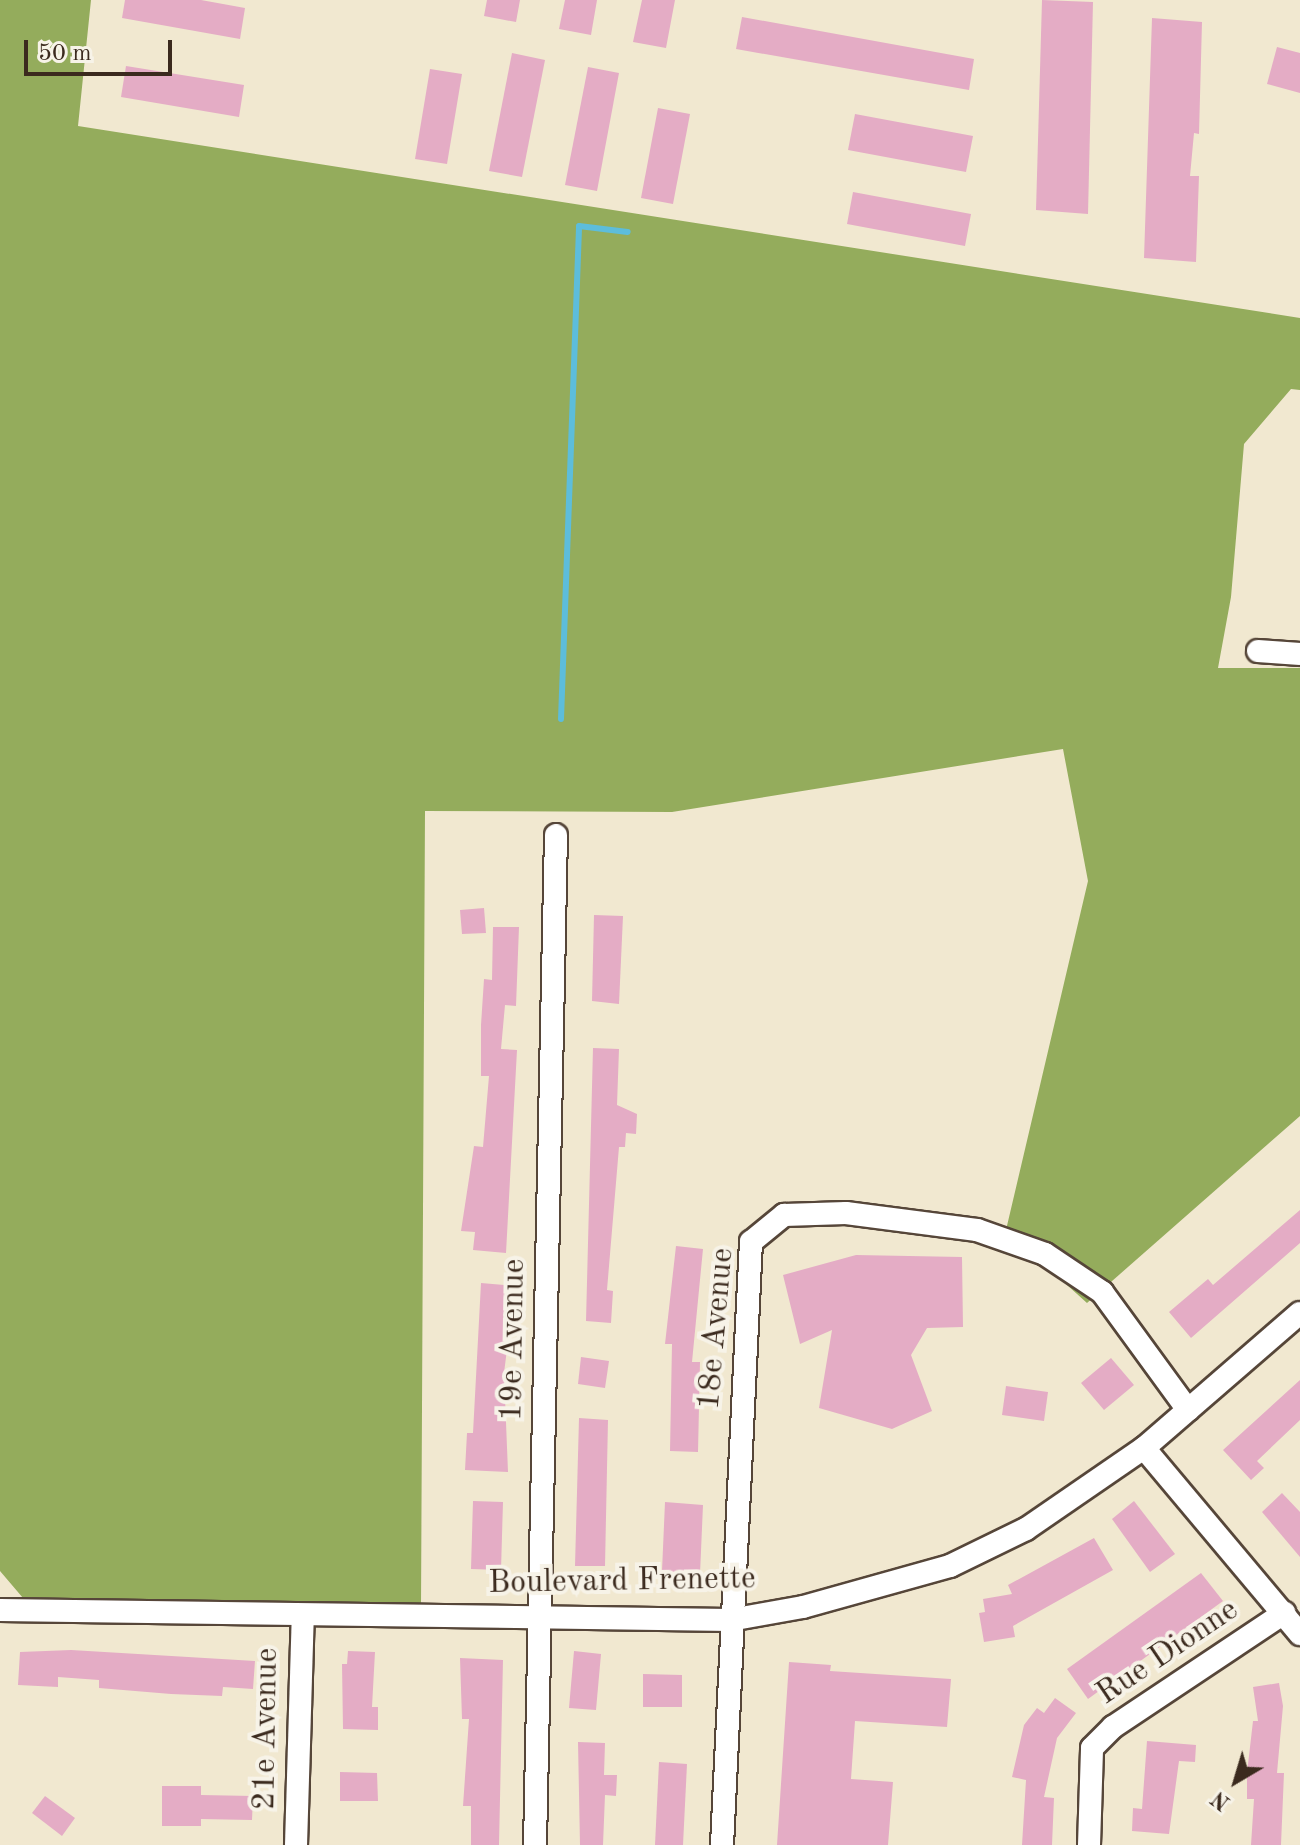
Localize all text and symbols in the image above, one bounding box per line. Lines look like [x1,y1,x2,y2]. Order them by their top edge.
scale bar [28,24,176,74]
text: 50 m [38,42,92,66]
street label: 18e Avenue [691,1246,743,1412]
street label: 19e Avenue [493,1258,535,1422]
street label: Boulevard Frenette [488,1560,756,1604]
street label: Rue Dionne [1090,1592,1246,1714]
street label: 21e Avenue [246,1647,288,1811]
north arrow [1196,1741,1276,1821]
text: N [1208,1786,1235,1814]

